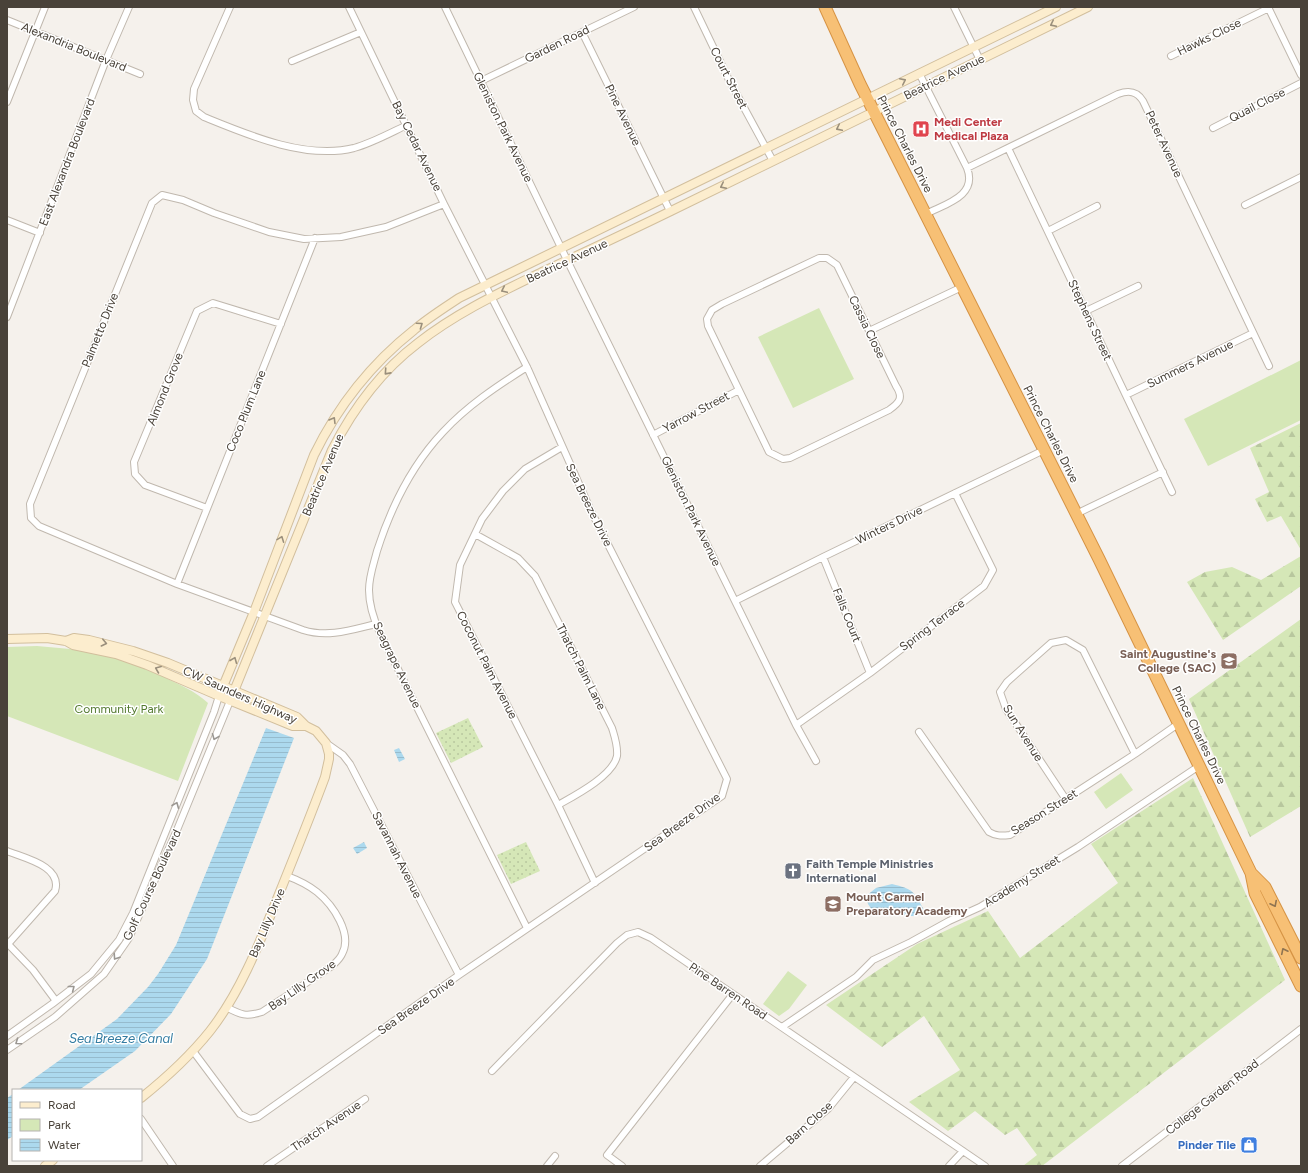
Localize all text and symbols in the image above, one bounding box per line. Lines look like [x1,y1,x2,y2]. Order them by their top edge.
street label: Hawks Close [1175,15,1244,58]
one-way arrow [1050,19,1057,27]
street label: Alexandria Boulevard [19,20,129,74]
street label: Garden Road [522,22,592,66]
street label: Court Street [707,45,751,112]
street label: Beatrice Avenue [901,51,987,103]
street label: Gleniston Park Avenue [470,70,536,185]
one-way arrow [898,78,906,86]
street label: Pine Avenue [602,82,644,148]
street label: Quail Close [1227,85,1288,125]
street label: Prince Charles Drive [874,93,936,195]
street label: East Alexandra Boulevard [36,96,98,228]
street label: Bay Cedar Avenue [389,99,445,194]
street label: Peter Avenue [1142,108,1186,180]
place label: Medi Center Medical Plaza [934,115,1009,143]
hospital icon: Medi Center Medical Plaza [911,119,931,139]
one-way arrow [836,123,844,131]
one-way arrow [719,181,727,188]
street label: Beatrice Avenue [524,236,610,286]
street label: Stephens Street [1065,277,1115,363]
one-way arrow [501,285,509,293]
street label: Palmetto Drive [79,290,121,369]
street label: Cassia Close [846,293,888,361]
one-way arrow [416,322,423,330]
street label: Summers Avenue [1145,337,1236,391]
street label: Almond Grove [144,350,186,427]
one-way arrow [384,367,391,374]
street label: Coco Plum Lane [223,368,269,454]
street label: Prince Charles Drive [1020,383,1082,485]
street label: Yarrow Street [660,388,732,435]
one-way arrow [328,417,335,424]
street label: Beatrice Avenue [299,431,347,518]
street label: Gleniston Park Avenue [658,454,724,569]
street label: Sea Breeze Drive [563,461,615,549]
street label: Winters Drive [853,503,925,547]
one-way arrow [277,536,285,543]
street label: Falls Court [830,586,864,645]
street label: Spring Terrace [897,596,968,654]
street label: Coconut Palm Avenue [454,609,521,722]
street label: Seagrape Avenue [370,619,424,711]
street label: Thatch Palm Lane [553,622,609,713]
one-way arrow [101,639,108,647]
place label: Saint Augustine's College (SAC) [1120,647,1216,675]
school or university icon: Saint Augustine's College (SAC) [1219,651,1239,671]
one-way arrow [229,657,237,664]
street label: CW Saunders Highway [181,664,300,727]
one-way arrow [154,666,161,674]
street label: Prince Charles Drive [1169,684,1229,787]
park label: Community Park [75,702,164,716]
street label: Sun Avenue [1000,702,1046,764]
one-way arrow [212,732,220,740]
street label: Season Street [1008,786,1080,838]
street label: Sea Breeze Drive [641,789,723,854]
one-way arrow [172,802,180,809]
street label: Savannah Avenue [369,809,425,901]
street label: Golf Course Boulevard [120,827,184,943]
street label: Academy Street [981,852,1063,910]
place label: Faith Temple Ministries International [806,857,934,885]
church icon: Faith Temple Ministries International [783,861,803,881]
street label: Bay Lilly Drive [246,886,288,960]
place label: Mount Carmel Preparatory Academy [846,890,967,918]
school or university icon: Mount Carmel Preparatory Academy [823,894,843,914]
one-way arrow [1269,900,1276,907]
one-way arrow [1281,948,1289,956]
one-way arrow [113,953,121,960]
street label: Bay Lilly Grove [266,956,339,1013]
street label: Pine Barren Road [686,960,770,1022]
street label: Sea Breeze Drive [375,974,458,1038]
one-way arrow [68,986,75,993]
water label: Sea Breeze Canal [69,1031,173,1046]
one-way arrow [16,1037,23,1044]
street label: College Garden Road [1163,1056,1261,1138]
legend [12,1089,142,1161]
street label: Thatch Avenue [289,1097,364,1154]
text: Road [48,1098,76,1112]
street label: Barn Close [783,1098,835,1147]
text: Park [48,1118,71,1132]
shop icon: Pinder Tile [1239,1135,1259,1155]
text: Water [48,1138,80,1152]
place label: Pinder Tile [1178,1138,1236,1152]

